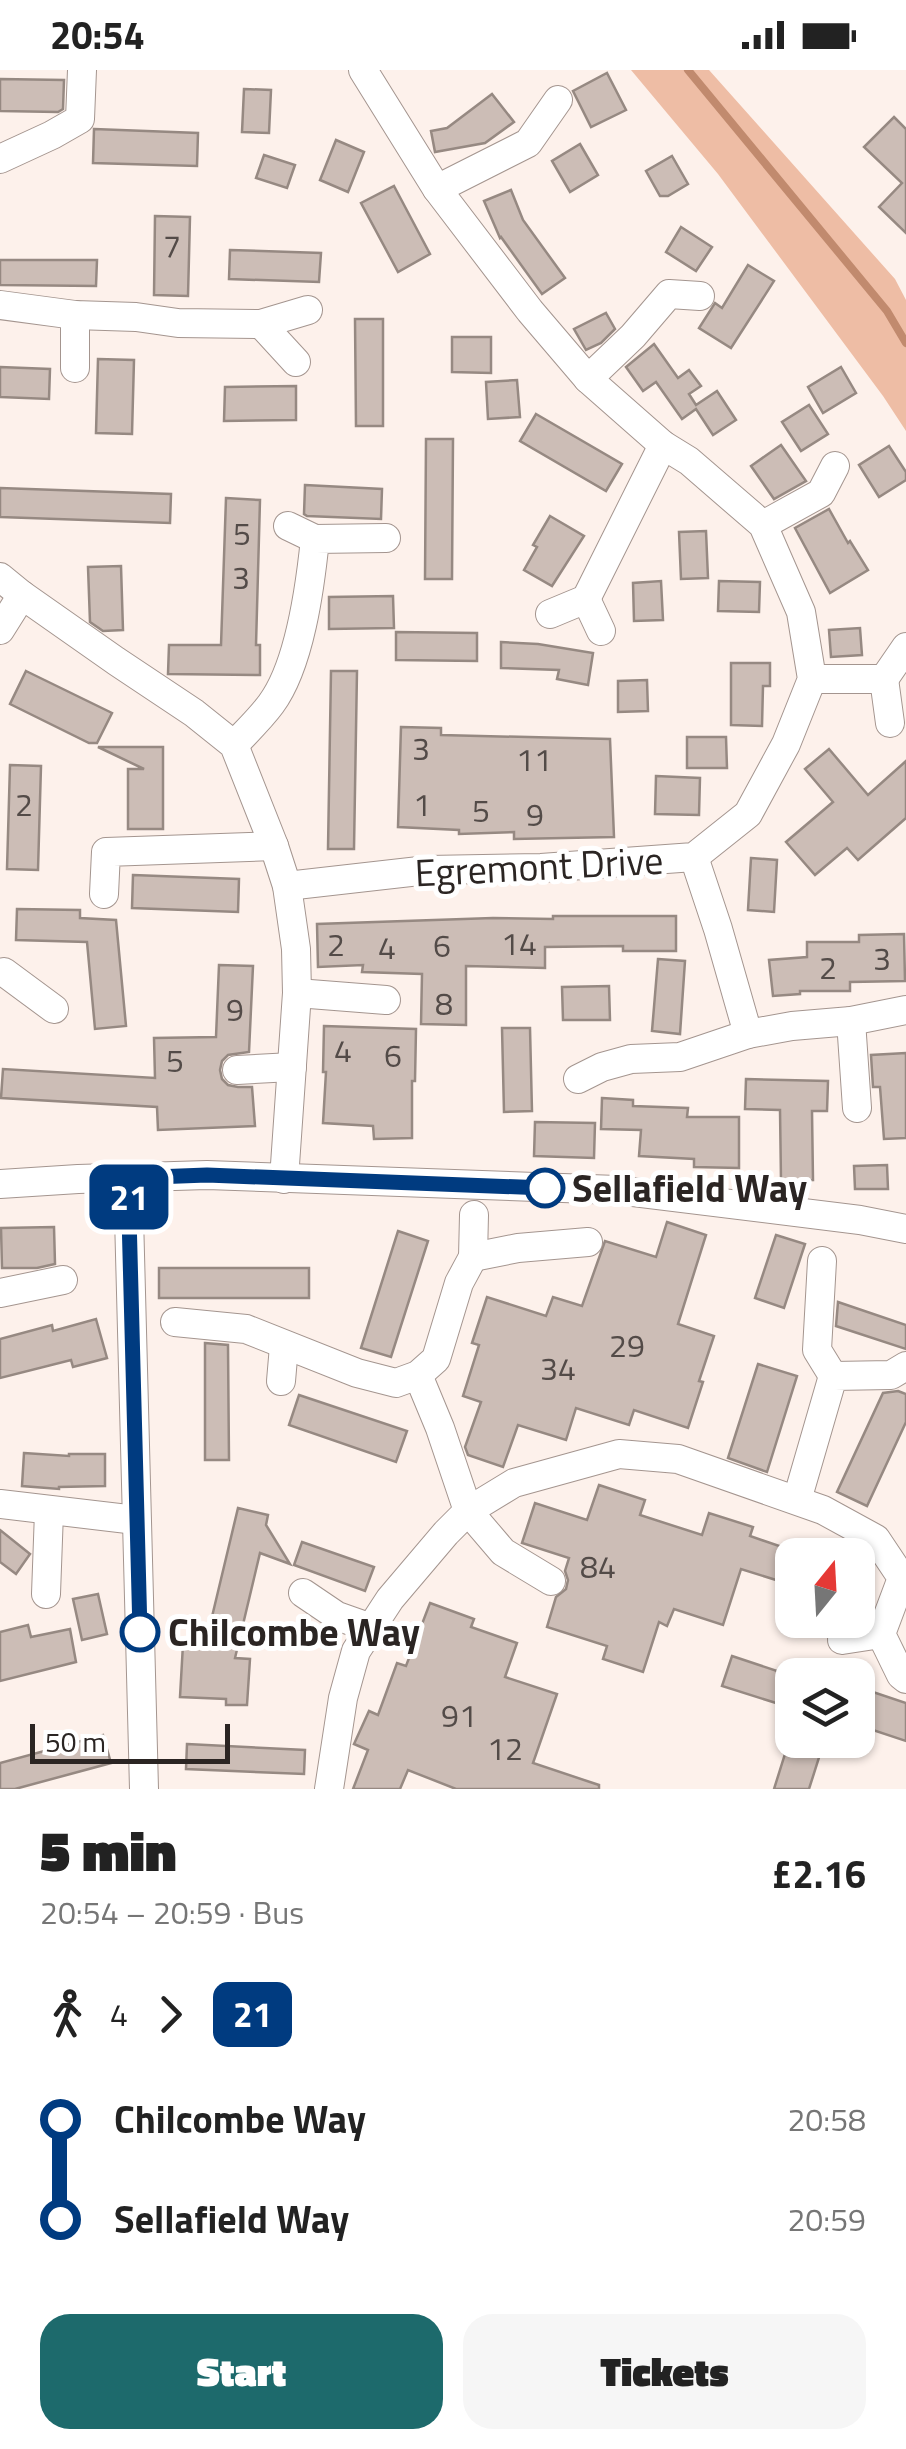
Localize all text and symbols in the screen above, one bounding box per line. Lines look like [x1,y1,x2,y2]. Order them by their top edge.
text: 20:54 [50,6,145,64]
house number: 7 [163,222,181,270]
house number: 5 [233,509,251,557]
house number: 3 [232,553,250,601]
house number: 3 [412,724,430,772]
house number: 11 [516,735,552,783]
house number: 2 [15,780,33,828]
house number: 1 [413,780,431,828]
house number: 5 [472,786,490,834]
house number: 9 [526,790,544,838]
street label: Egremont Drive [413,831,665,901]
house number: 14 [501,919,537,967]
house number: 2 [327,920,345,968]
house number: 6 [433,921,451,969]
house number: 4 [378,923,396,971]
house number: 3 [873,934,891,982]
house number: 2 [819,943,837,991]
house number: 8 [435,979,453,1027]
house number: 9 [226,985,244,1033]
house number: 4 [334,1026,352,1074]
house number: 6 [384,1031,402,1079]
house number: 5 [166,1036,184,1084]
place label: Sellafield Way [572,1159,807,1217]
line badge: 21 [84,1164,174,1230]
marker: Sellafield Way [526,1169,564,1207]
text: 21 [109,1170,149,1224]
house number: 29 [609,1321,645,1369]
house number: 34 [540,1344,576,1392]
north arrow [775,1538,875,1638]
map controls [775,1538,875,1758]
house number: 84 [580,1542,616,1590]
place label: Chilcombe Way [168,1603,420,1661]
marker: Chilcombe Way [121,1613,159,1651]
button: layers [775,1658,875,1758]
house number: 91 [441,1691,477,1739]
scale bar [30,1719,230,1764]
text: 50 m [45,1720,106,1763]
house number: 12 [487,1724,523,1772]
text: 5 min [40,1809,177,1892]
text: £2.16 [771,1845,866,1903]
text: 20:54 – 20:59 · Bus [40,1888,304,1936]
icon: walk [40,1987,95,2042]
icon: forward [143,1987,198,2042]
text: 21 [233,1987,272,2041]
text: 4 [110,1990,128,2038]
text: Chilcombe Way [114,2090,366,2148]
text: 20:58 [787,2095,866,2143]
text: Sellafield Way [114,2190,349,2248]
text: 20:59 [787,2195,866,2243]
button: Start [40,2314,443,2429]
button: Tickets [463,2314,866,2429]

